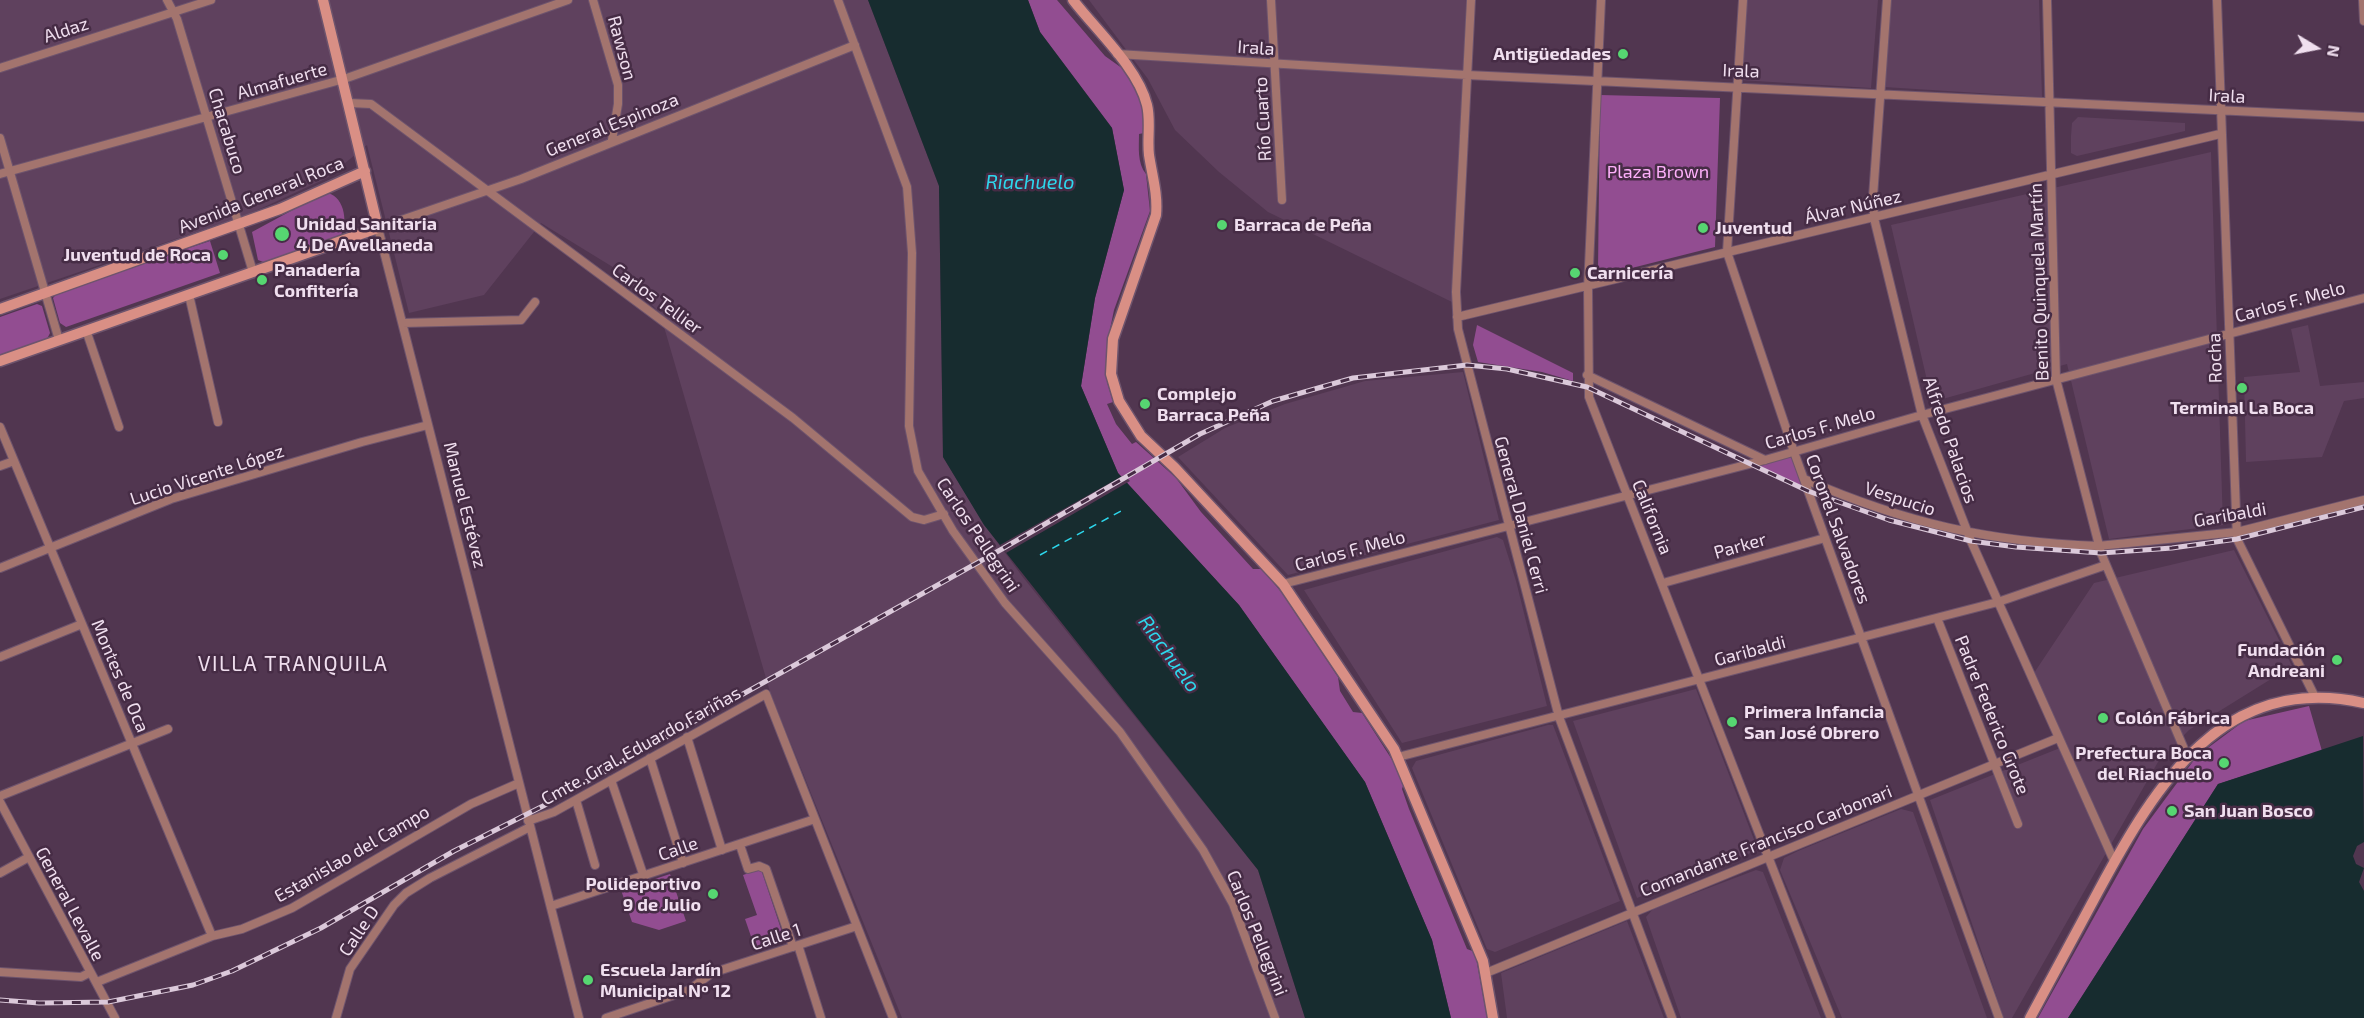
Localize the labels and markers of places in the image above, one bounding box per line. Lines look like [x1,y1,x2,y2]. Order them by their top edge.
place label: Antigüedades [1493,43,1611,65]
marker: Antigüedades [1616,47,1630,61]
place label: Unidad Sanitaria 4 De Avellaneda [296,213,437,256]
place label: Barraca de Peña [1234,214,1372,236]
place label: Juventud [1715,217,1792,239]
marker: Barraca de Peña [1215,218,1229,232]
marker: Juventud [1696,221,1710,235]
marker: Unidad Sanitaria 4 De Avellaneda [273,225,291,243]
place label: Juventud de Roca [64,244,211,266]
marker: Juventud de Roca [216,248,230,262]
place label: Panadería Confitería [274,259,360,302]
place label: Carnicería [1587,262,1673,284]
marker: Carnicería [1568,266,1582,280]
marker: Panadería Confitería [255,273,269,287]
marker: Terminal La Boca [2235,381,2249,395]
place label: Complejo Barraca Peña [1157,383,1270,426]
marker: Complejo Barraca Peña [1138,397,1152,411]
place label: Terminal La Boca [2170,397,2314,419]
place label: Fundación Andreani [2237,639,2325,682]
marker: Fundación Andreani [2330,653,2344,667]
place label: Primera Infancia San José Obrero [1744,701,1884,744]
place label: Colón Fábrica [2115,707,2230,729]
marker: Colón Fábrica [2096,711,2110,725]
marker: Primera Infancia San José Obrero [1725,715,1739,729]
place label: Prefectura Boca del Riachuelo [2075,742,2212,784]
marker: Prefectura Boca del Riachuelo [2217,756,2231,770]
place label: San Juan Bosco [2184,800,2313,822]
marker: San Juan Bosco [2165,804,2179,818]
place label: Polideportivo 9 de Julio [585,873,701,916]
marker: Polideportivo 9 de Julio [706,887,720,901]
place label: Escuela Jardín Municipal Nº 12 [600,959,731,1002]
marker: Escuela Jardín Municipal Nº 12 [581,973,595,987]

